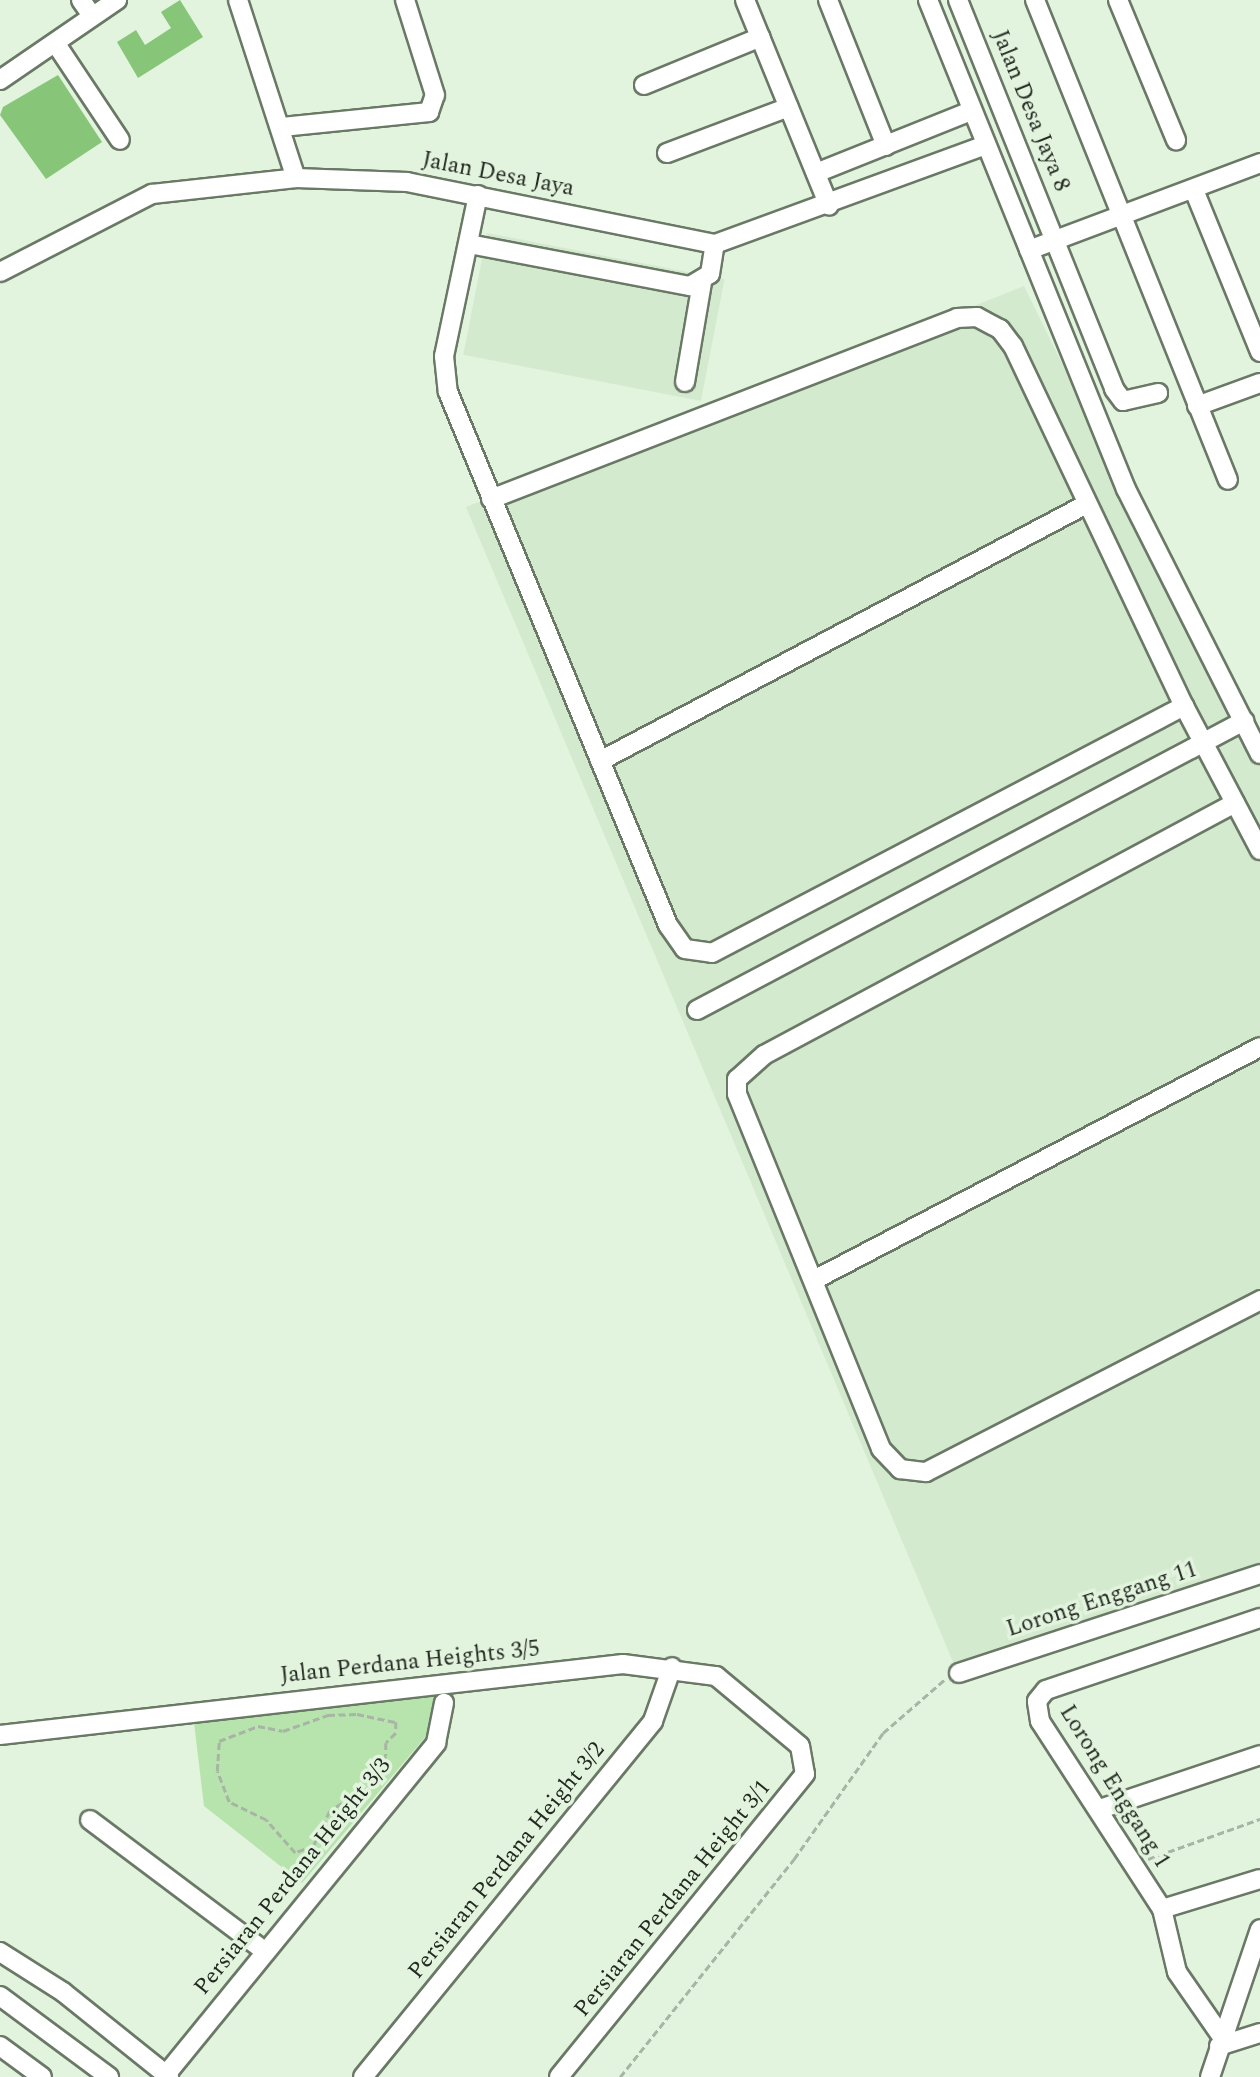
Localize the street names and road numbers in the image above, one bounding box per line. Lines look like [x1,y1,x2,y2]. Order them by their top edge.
street label: Jalan Desa Jaya 8 [985,26,1075,196]
street label: Jalan Desa Jaya [420,147,576,203]
street label: Lorong Enggang 11 [1003,1556,1201,1644]
street label: Jalan Perdana Heights 3/5 [279,1636,541,1690]
street label: Lorong Enggang 1 [1053,1700,1175,1874]
street label: Persiaran Perdana Height 3/2 [403,1737,611,1985]
street label: Persiaran Perdana Height 3/3 [189,1753,397,2001]
street label: Persiaran Perdana Height 3/1 [569,1775,777,2023]

